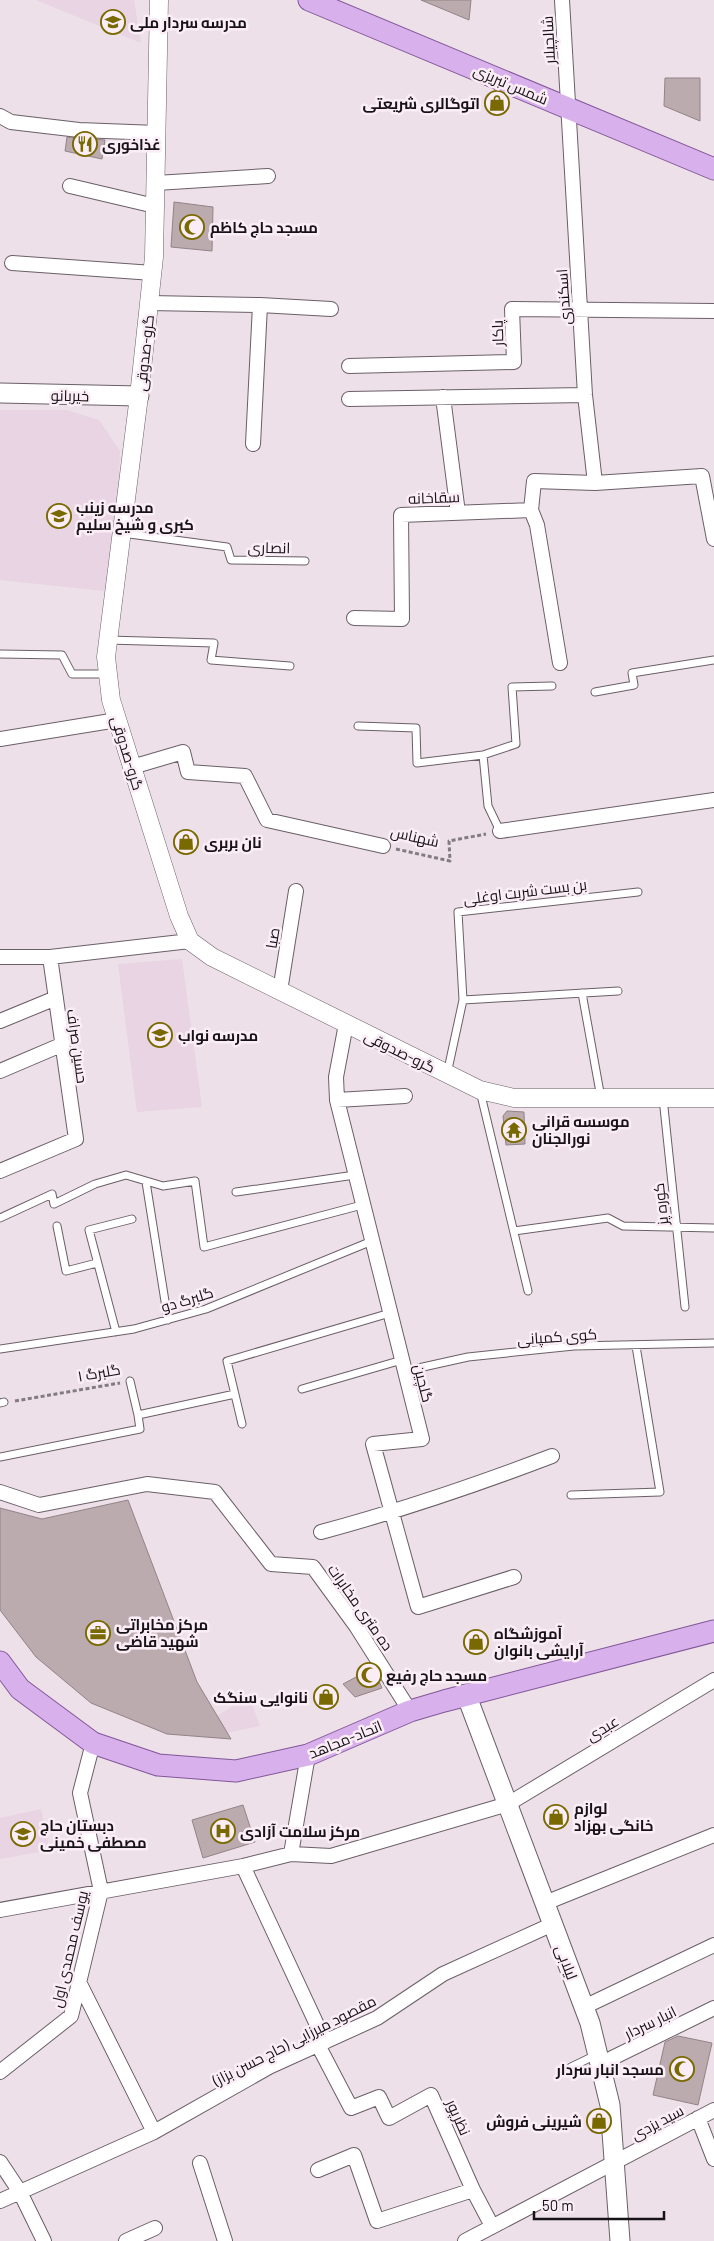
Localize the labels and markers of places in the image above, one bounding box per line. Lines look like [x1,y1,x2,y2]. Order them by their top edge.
school or university icon: مدرسه سردار ملی [100,9,126,35]
place label: مدرسه سردار ملی [130,13,247,32]
shop icon: اتوگالری شریعتی [484,90,510,116]
place label: اتوگالری شریعتی [363,94,480,113]
restaurant icon: غذاخوری [72,131,98,157]
place label: غذاخوری [102,135,161,154]
mosque icon: مسجد حاج کاظم [179,214,205,240]
place label: مسجد حاج کاظم [210,218,318,238]
place label: مدرسه زینب کبری و شیخ سلیم [76,498,194,535]
school or university icon: مدرسه زینب کبری و شیخ سلیم [46,503,72,529]
shop icon: نان بربری [173,829,199,855]
place label: نان بربری [204,833,262,852]
school or university icon: مدرسه نواب [147,1022,173,1048]
place label: مدرسه نواب [178,1026,258,1045]
place label: موسسه قرانی نورالجنان [532,1112,630,1148]
temple icon: موسسه قرانی نورالجنان [501,1117,527,1143]
place label: مرکز مخابراتی شهید قاضی [116,1615,208,1651]
office icon: مرکز مخابراتی شهید قاضی [85,1620,111,1646]
place label: آموزشگاه آرایشی بانوان [494,1624,584,1660]
shop icon: آموزشگاه آرایشی بانوان [463,1629,489,1655]
mosque icon: مسجد حاج رفیع [356,1662,382,1688]
place label: مسجد حاج رفیع [386,1666,487,1686]
shop icon: نانوایی سنگک [313,1684,339,1710]
place label: نانوایی سنگک [213,1688,308,1707]
place label: لوازم خانگی بهزاد [574,1799,653,1835]
shop icon: لوازم خانگی بهزاد [543,1804,569,1830]
place label: دبستان حاج مصطفی خمینی [40,1816,147,1852]
hospital icon: مرکز سلامت آزادی [210,1818,236,1844]
school or university icon: دبستان حاج مصطفی خمینی [10,1821,36,1847]
place label: مرکز سلامت آزادی [240,1822,360,1841]
mosque icon: مسجد انبار سردار [669,2056,695,2082]
place label: مسجد انبار سردار [555,2060,664,2079]
shop icon: شیرینی فروش [586,2108,612,2134]
place label: شیرینی فروش [486,2112,582,2131]

